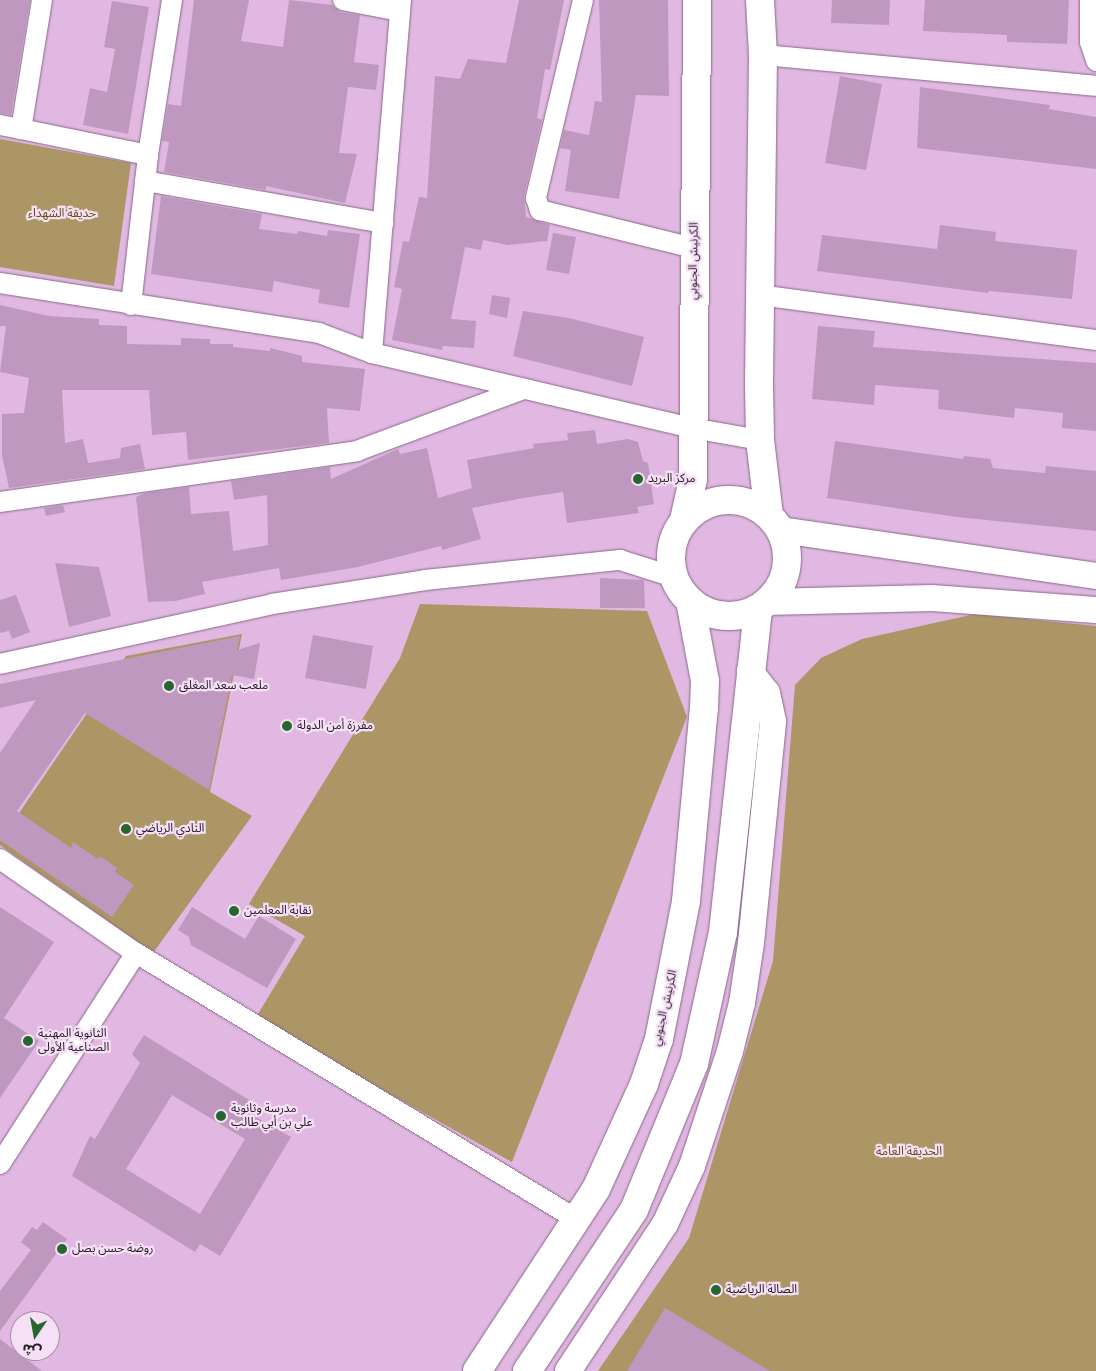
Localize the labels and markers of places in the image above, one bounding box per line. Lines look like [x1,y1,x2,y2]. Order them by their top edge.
place label: مركز البريد [648,472,696,486]
marker: مركز البريد [632,473,644,485]
place label: ملعب سعد المغلق [179,679,268,693]
marker: ملعب سعد المغلق [163,680,175,692]
place label: مفرزة أمن الدولة [297,719,373,733]
marker: مفرزة أمن الدولة [281,720,293,732]
place label: النادي الرياضي [136,822,204,836]
marker: النادي الرياضي [120,823,132,835]
place label: نقابة المعلمين [244,904,311,918]
marker: نقابة المعلمين [228,905,240,917]
place label: الثانوية المهنية الصناعية الأولى [38,1027,109,1055]
marker: الثانوية المهنية الصناعية الأولى [22,1035,34,1047]
place label: مدرسة وثانوية علي بن أبي طالب [231,1102,313,1130]
marker: مدرسة وثانوية علي بن أبي طالب [215,1110,227,1122]
place label: روضة حسن بصل [72,1242,153,1256]
marker: روضة حسن بصل [56,1243,68,1255]
place label: الصالة الرياضية [726,1283,797,1297]
marker: الصالة الرياضية [710,1284,722,1296]

